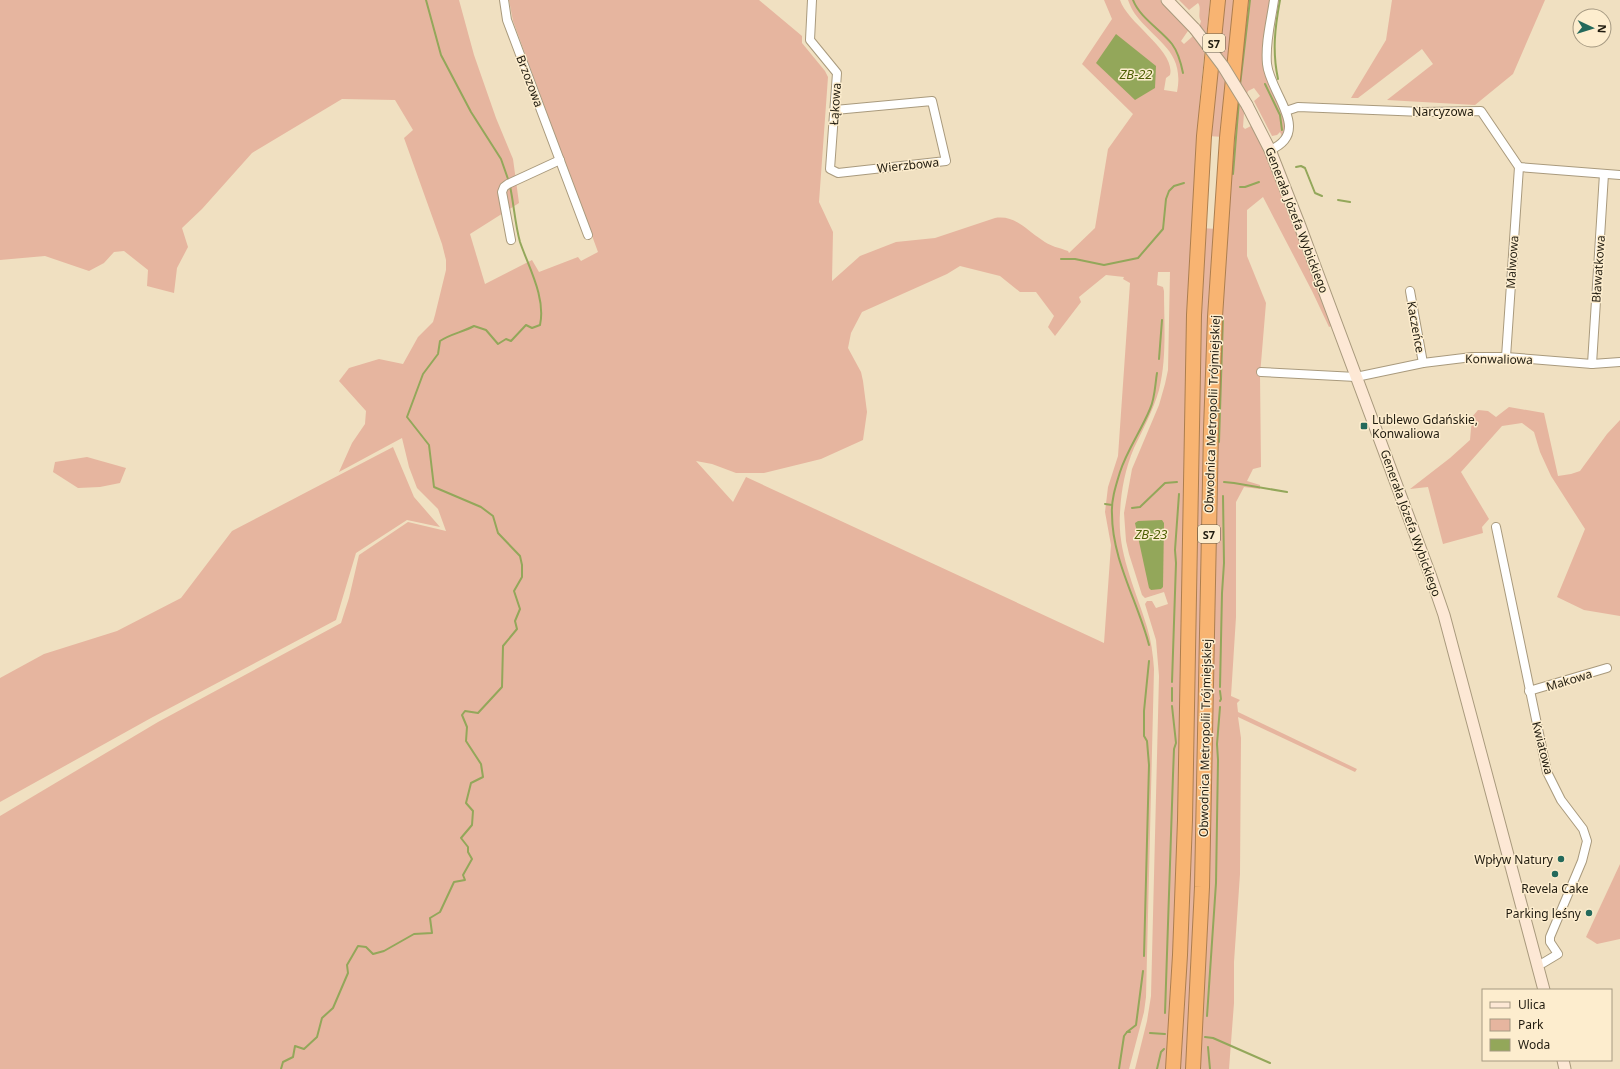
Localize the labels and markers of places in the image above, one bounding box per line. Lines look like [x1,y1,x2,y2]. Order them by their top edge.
place label: Lublewo Gdańskie, Konwaliowa [1372,411,1478,442]
marker: Lublewo Gdańskie, Konwaliowa [1359,421,1369,431]
place label: Wpływ Natury [1474,851,1554,868]
marker: Wpływ Natury [1556,854,1566,864]
marker: Revela Cake [1550,869,1560,879]
place label: Revela Cake [1521,880,1589,897]
place label: Parking leśny [1505,905,1582,922]
marker: Parking leśny [1584,908,1594,918]

